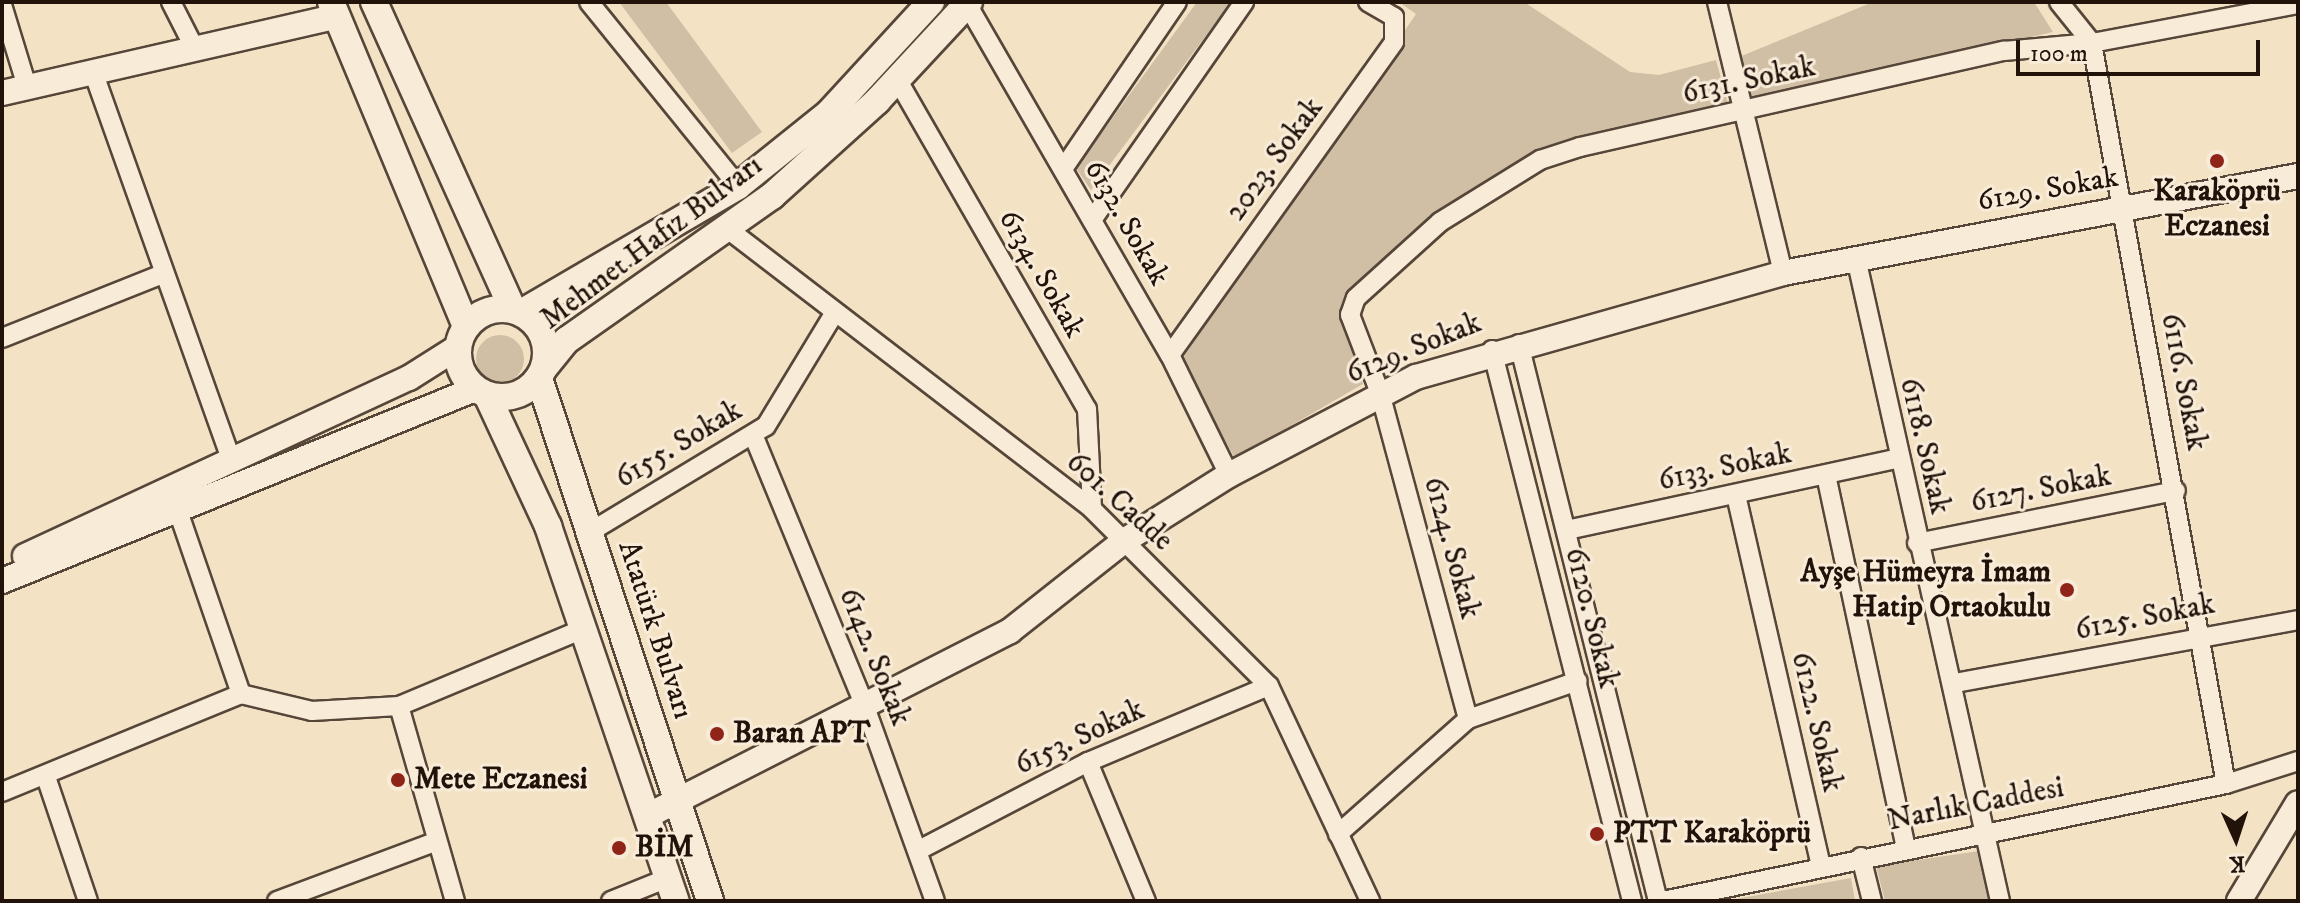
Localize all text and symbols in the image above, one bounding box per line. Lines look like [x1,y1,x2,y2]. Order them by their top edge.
scale bar [2020,24,2264,74]
text: 100 m [2030,39,2088,69]
street label: 6131. Sokak [1679,49,1819,113]
street label: 2023. Sokak [1218,92,1332,228]
street label: Mehmet Hafız Bulvarı [534,148,770,338]
marker: Karaköprü Eczanesi [2208,152,2226,170]
street label: 6132. Sokak [1076,154,1176,292]
street label: 6129. Sokak [1975,160,2121,220]
place label: Karaköprü Eczanesi [2153,174,2281,244]
street label: 6134. Sokak [990,204,1092,344]
street label: 6129. Sokak [1341,306,1487,392]
street label: 6116. Sokak [2152,310,2214,454]
street label: 6118. Sokak [1891,374,1957,518]
street label: 6155. Sokak [609,393,749,497]
street label: 6133. Sokak [1655,436,1795,500]
street label: 601. Cadde [1058,445,1180,559]
street label: 6127. Sokak [1968,459,2114,521]
street label: 6124. Sokak [1415,473,1487,623]
street label: Atatürk Bulvarı [609,536,701,724]
street label: 6120. Sokak [1556,544,1626,692]
place label: Ayşe Hümeyra İmam Hatip Ortaokulu [1801,555,2051,626]
marker: Ayşe Hümeyra İmam Hatip Ortaokulu [2058,581,2076,599]
street label: 6142. Sokak [830,583,918,731]
street label: 6125. Sokak [2072,587,2218,649]
street label: 6122. Sokak [1782,648,1850,796]
street label: 6153. Sokak [1010,692,1150,784]
place label: Baran APT [733,716,871,752]
marker: Baran APT [708,725,726,743]
place label: Mete Eczanesi [414,762,588,798]
street label: Narlık Caddesi [1885,770,2067,840]
marker: Mete Eczanesi [389,771,407,789]
north arrow [2196,799,2276,879]
place label: PTT Karaköprü [1613,816,1811,852]
marker: PTT Karaköprü [1588,825,1606,843]
place label: BİM [635,830,694,866]
marker: BİM [610,839,628,857]
text: K [2229,850,2246,877]

